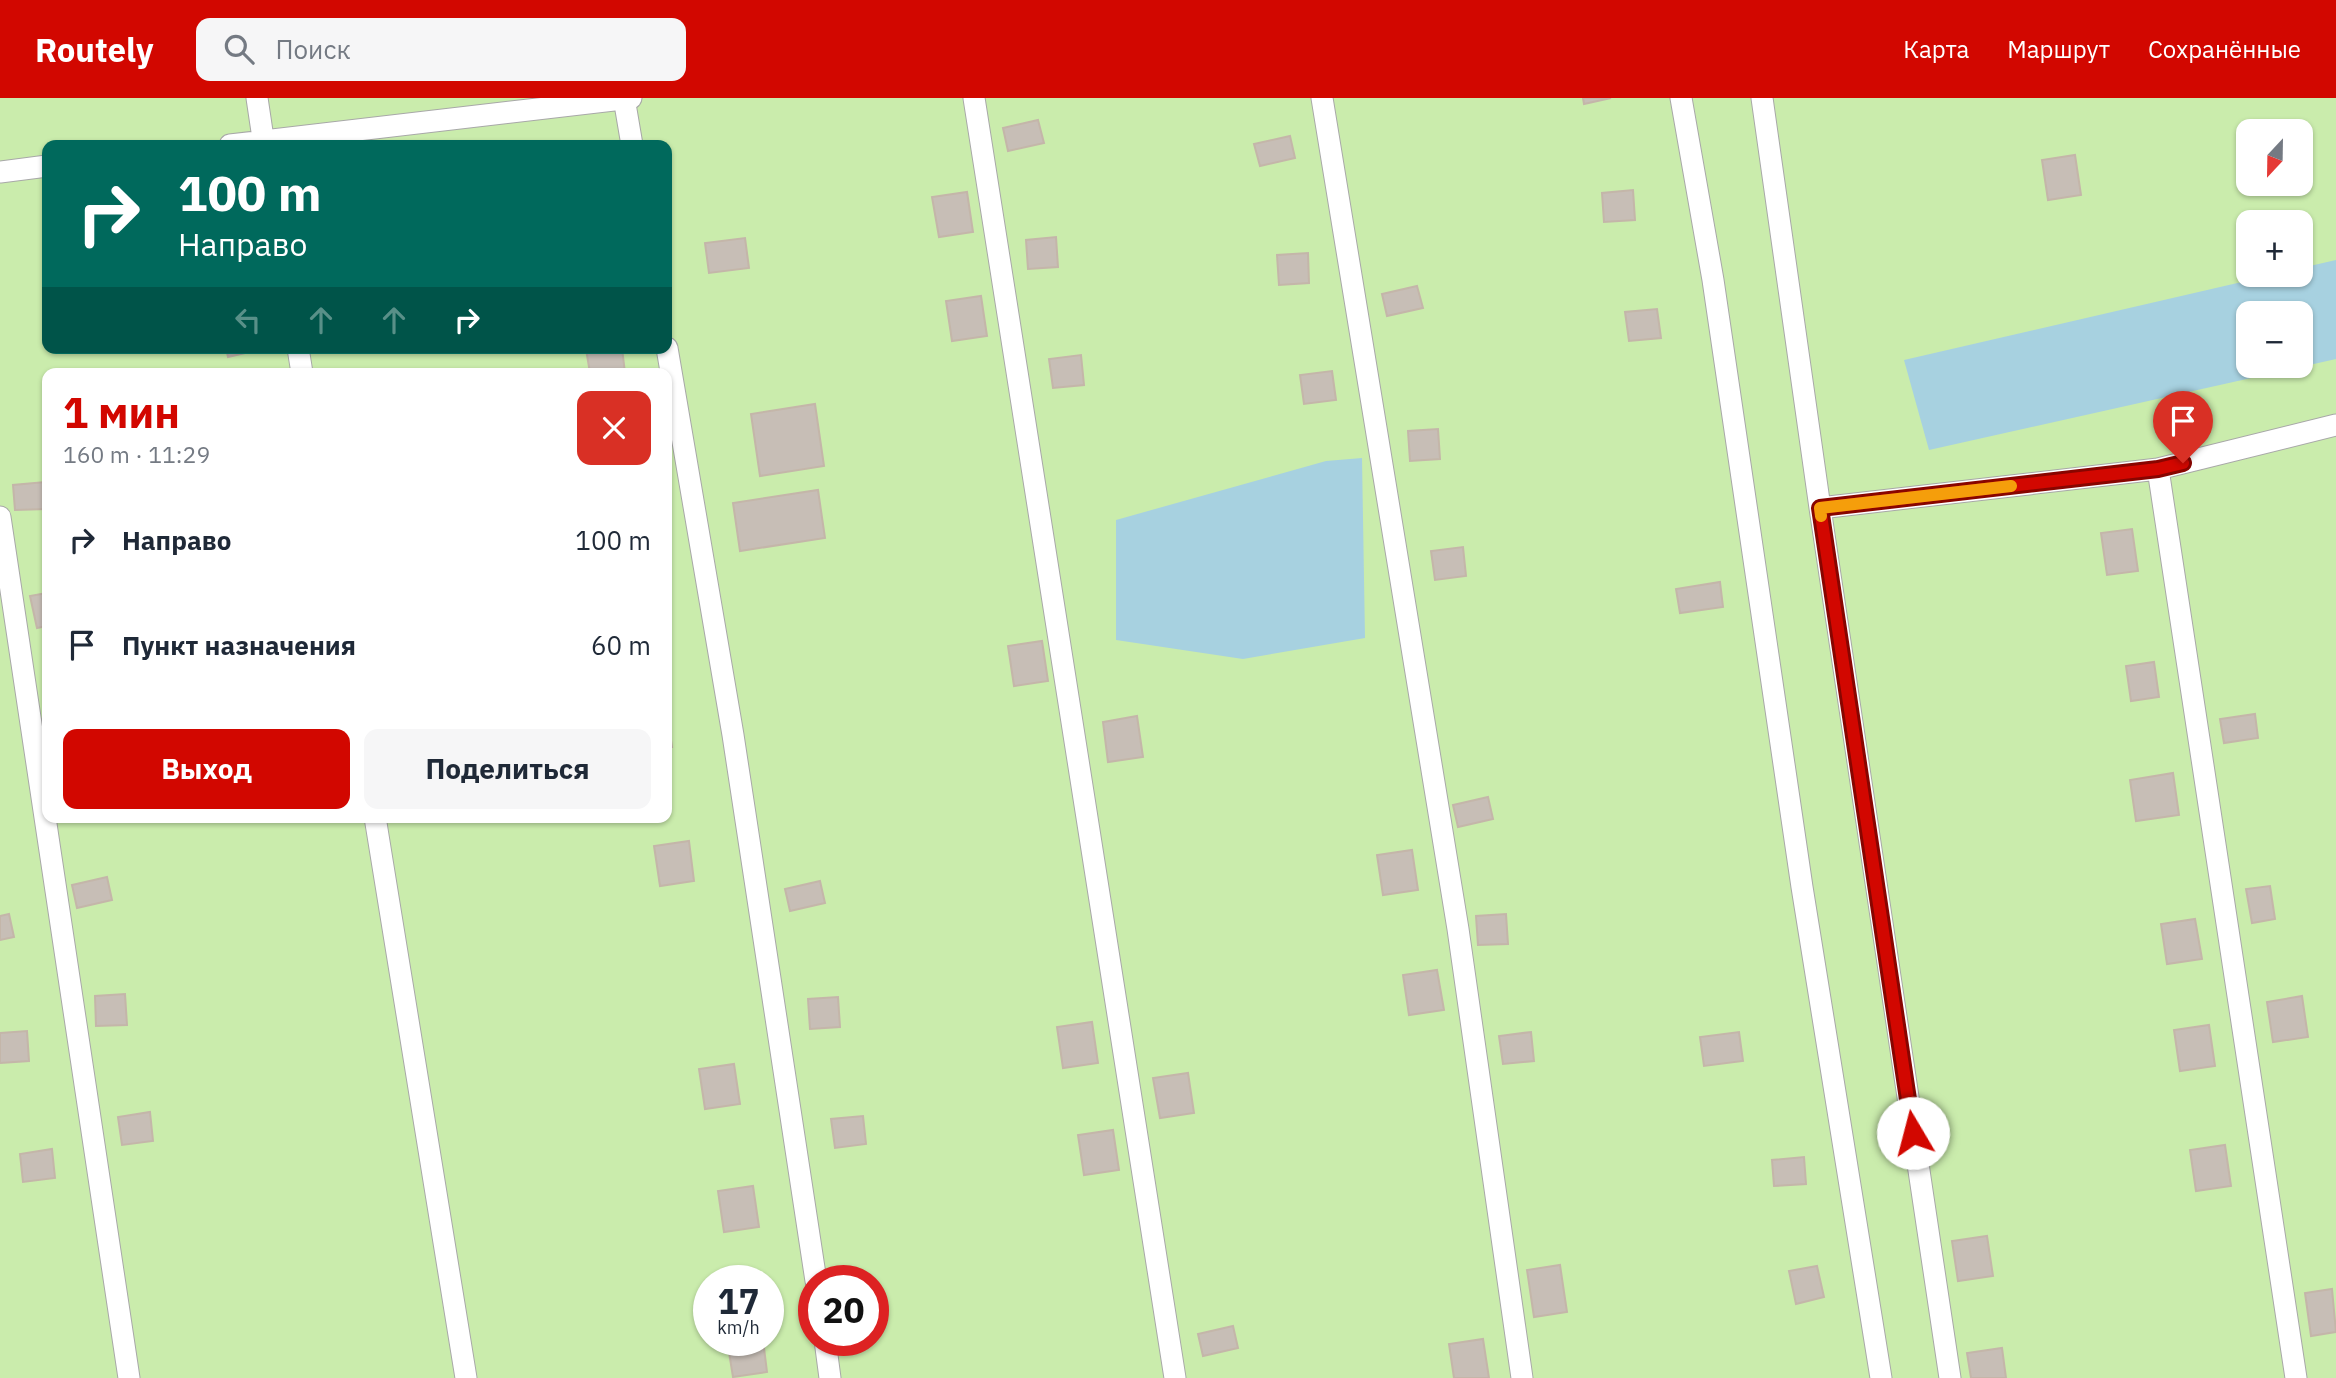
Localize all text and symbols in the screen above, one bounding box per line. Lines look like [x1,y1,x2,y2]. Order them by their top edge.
search box [196,18,686,81]
text: Routely [35,28,154,71]
icon: search [220,30,258,68]
text: Поиск [276,32,351,66]
text: Карта [1903,33,1969,65]
text: Маршрут [2007,33,2110,65]
text: Сохранённые [2148,33,2301,65]
north arrow [2236,119,2314,196]
map controls [2236,119,2313,378]
text: 100 m [178,161,322,224]
icon: right [63,168,154,259]
button: + [2236,210,2313,287]
text: Направо [178,223,307,265]
icon: left [229,301,267,339]
icon: ahead [302,301,340,339]
icon: ahead [375,301,413,339]
icon: right [448,301,486,339]
button: − [2236,301,2313,378]
text: 1 мин [63,385,180,440]
button: close [577,391,651,465]
pin [2153,391,2213,463]
icon: arrive [2164,402,2202,440]
text: 160 m · 11:29 [63,439,210,469]
icon: right [63,521,101,559]
text: Направо [122,523,231,557]
text: 100 m [575,523,651,557]
icon: arrive [63,626,101,664]
text: Пункт назначения [122,628,356,662]
text: 60 m [591,628,651,662]
button: Выход [63,729,350,809]
button: Поделиться [364,729,651,809]
position arrow [1876,1096,1950,1170]
speed limit sign: 20 [798,1265,889,1356]
text: 17 [717,1278,760,1324]
text: km/h [717,1316,760,1339]

